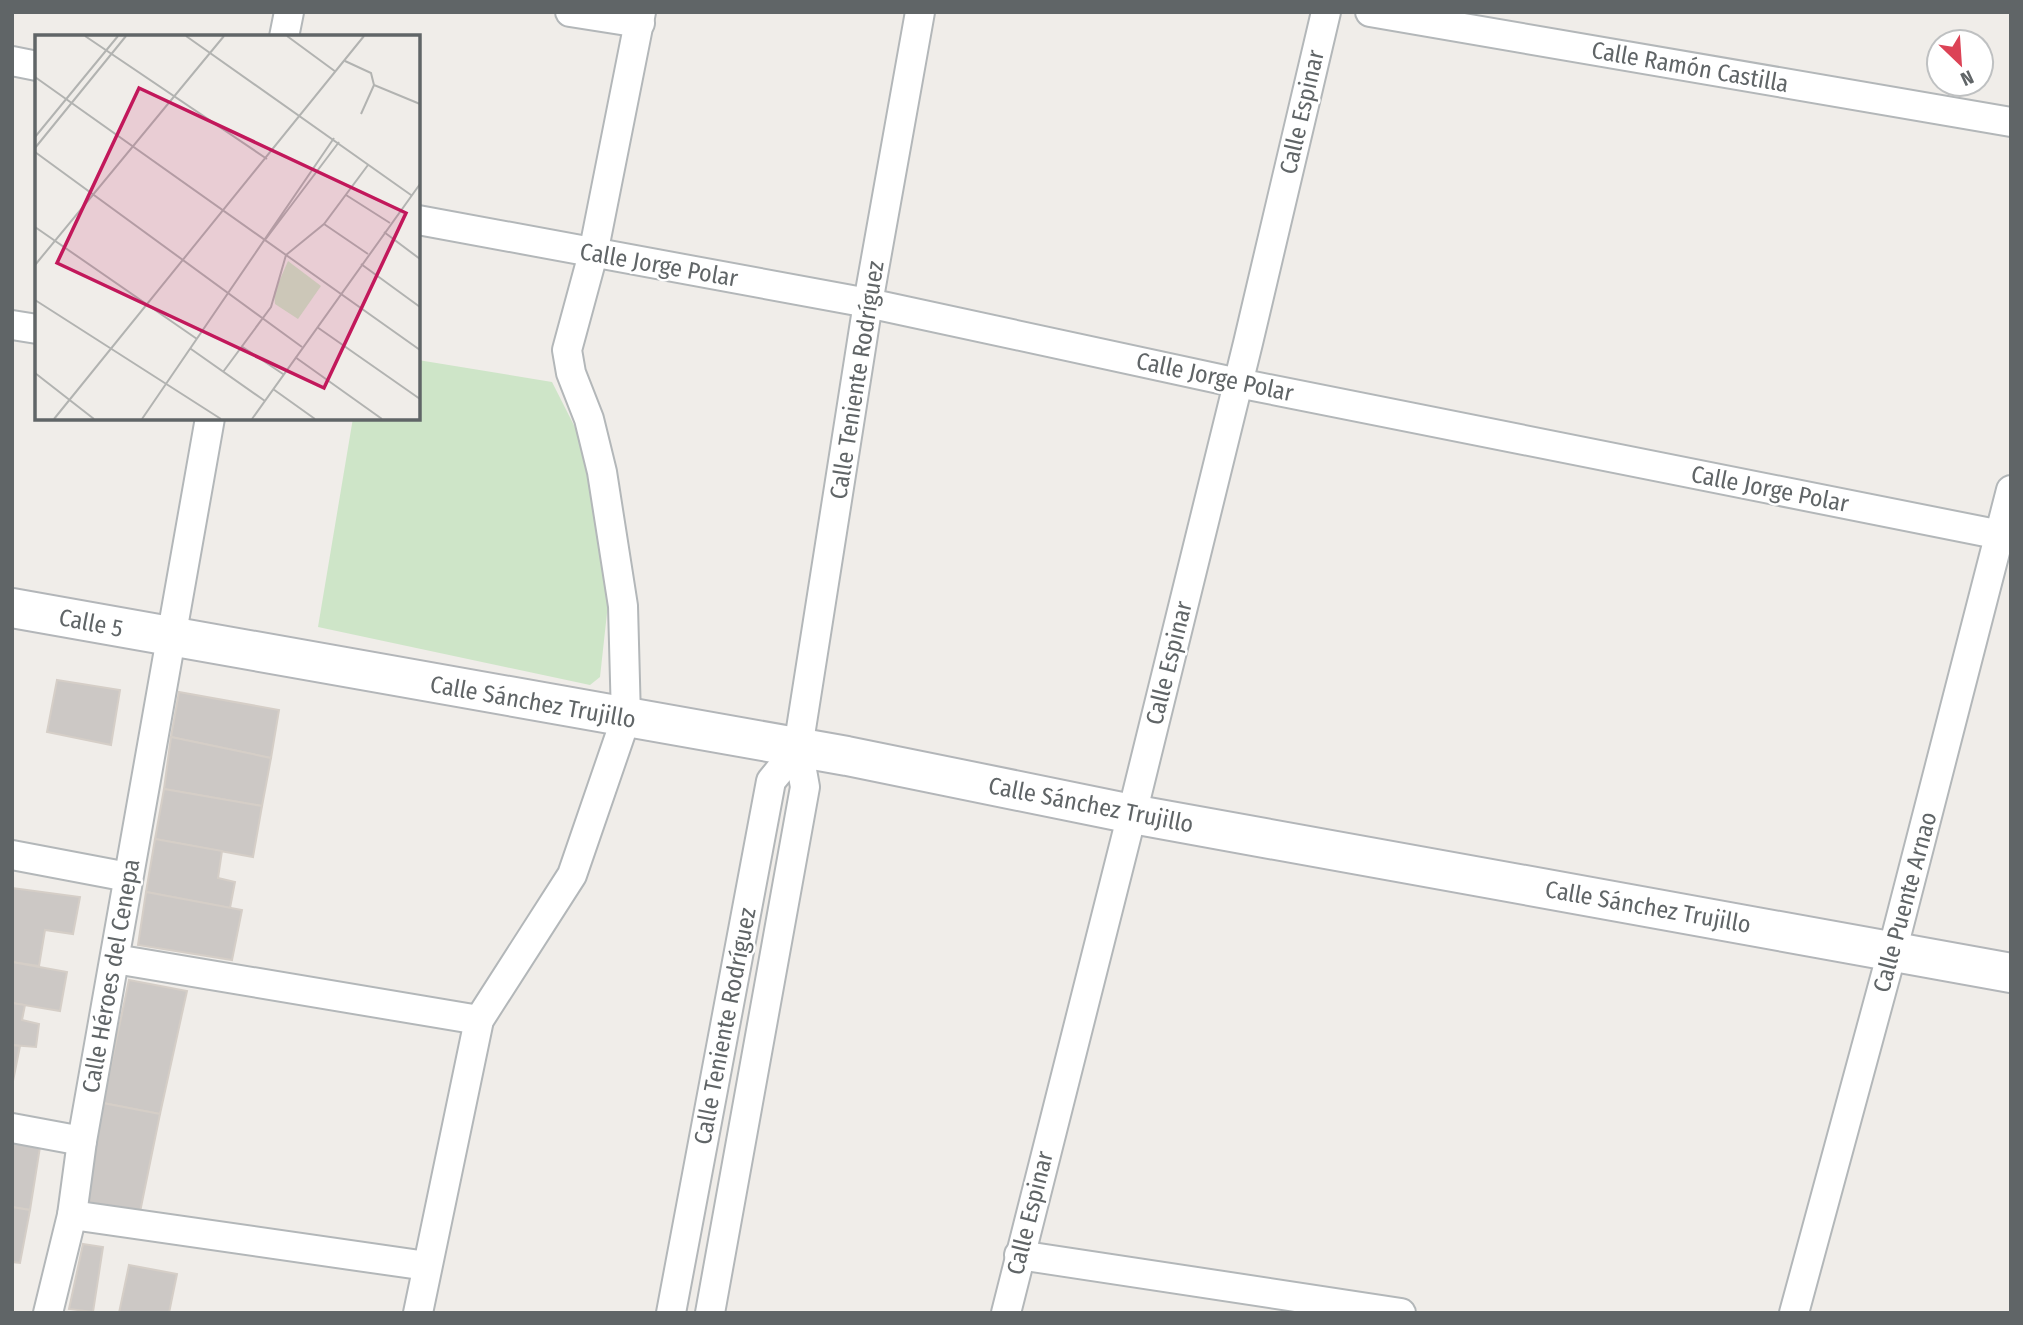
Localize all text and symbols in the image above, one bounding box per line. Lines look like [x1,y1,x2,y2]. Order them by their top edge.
north arrow [1925,28,1995,98]
inset map [35,35,420,420]
street label: Calle Ramón Castilla [1589,36,1791,98]
street label: Calle Espinar [1274,47,1330,177]
text: N [1957,65,1977,91]
street label: Calle Jorge Polar [578,237,741,293]
street label: Calle Teniente Rodríguez [824,259,890,501]
street label: Calle Jorge Polar [1134,347,1297,407]
street label: Calle Jorge Polar [1689,460,1852,518]
street label: Calle Espinar [1140,598,1198,728]
street label: Calle 5 [57,603,125,643]
street label: Calle Sánchez Trujillo [428,670,638,734]
street label: Calle Sánchez Trujillo [986,771,1196,839]
street label: Calle Puente Arnao [1867,809,1943,995]
street label: Calle Héroes del Cenepa [77,857,145,1095]
street label: Calle Sánchez Trujillo [1543,875,1753,939]
street label: Calle Teniente Rodríguez [688,905,762,1147]
street label: Calle Espinar [1001,1148,1059,1278]

